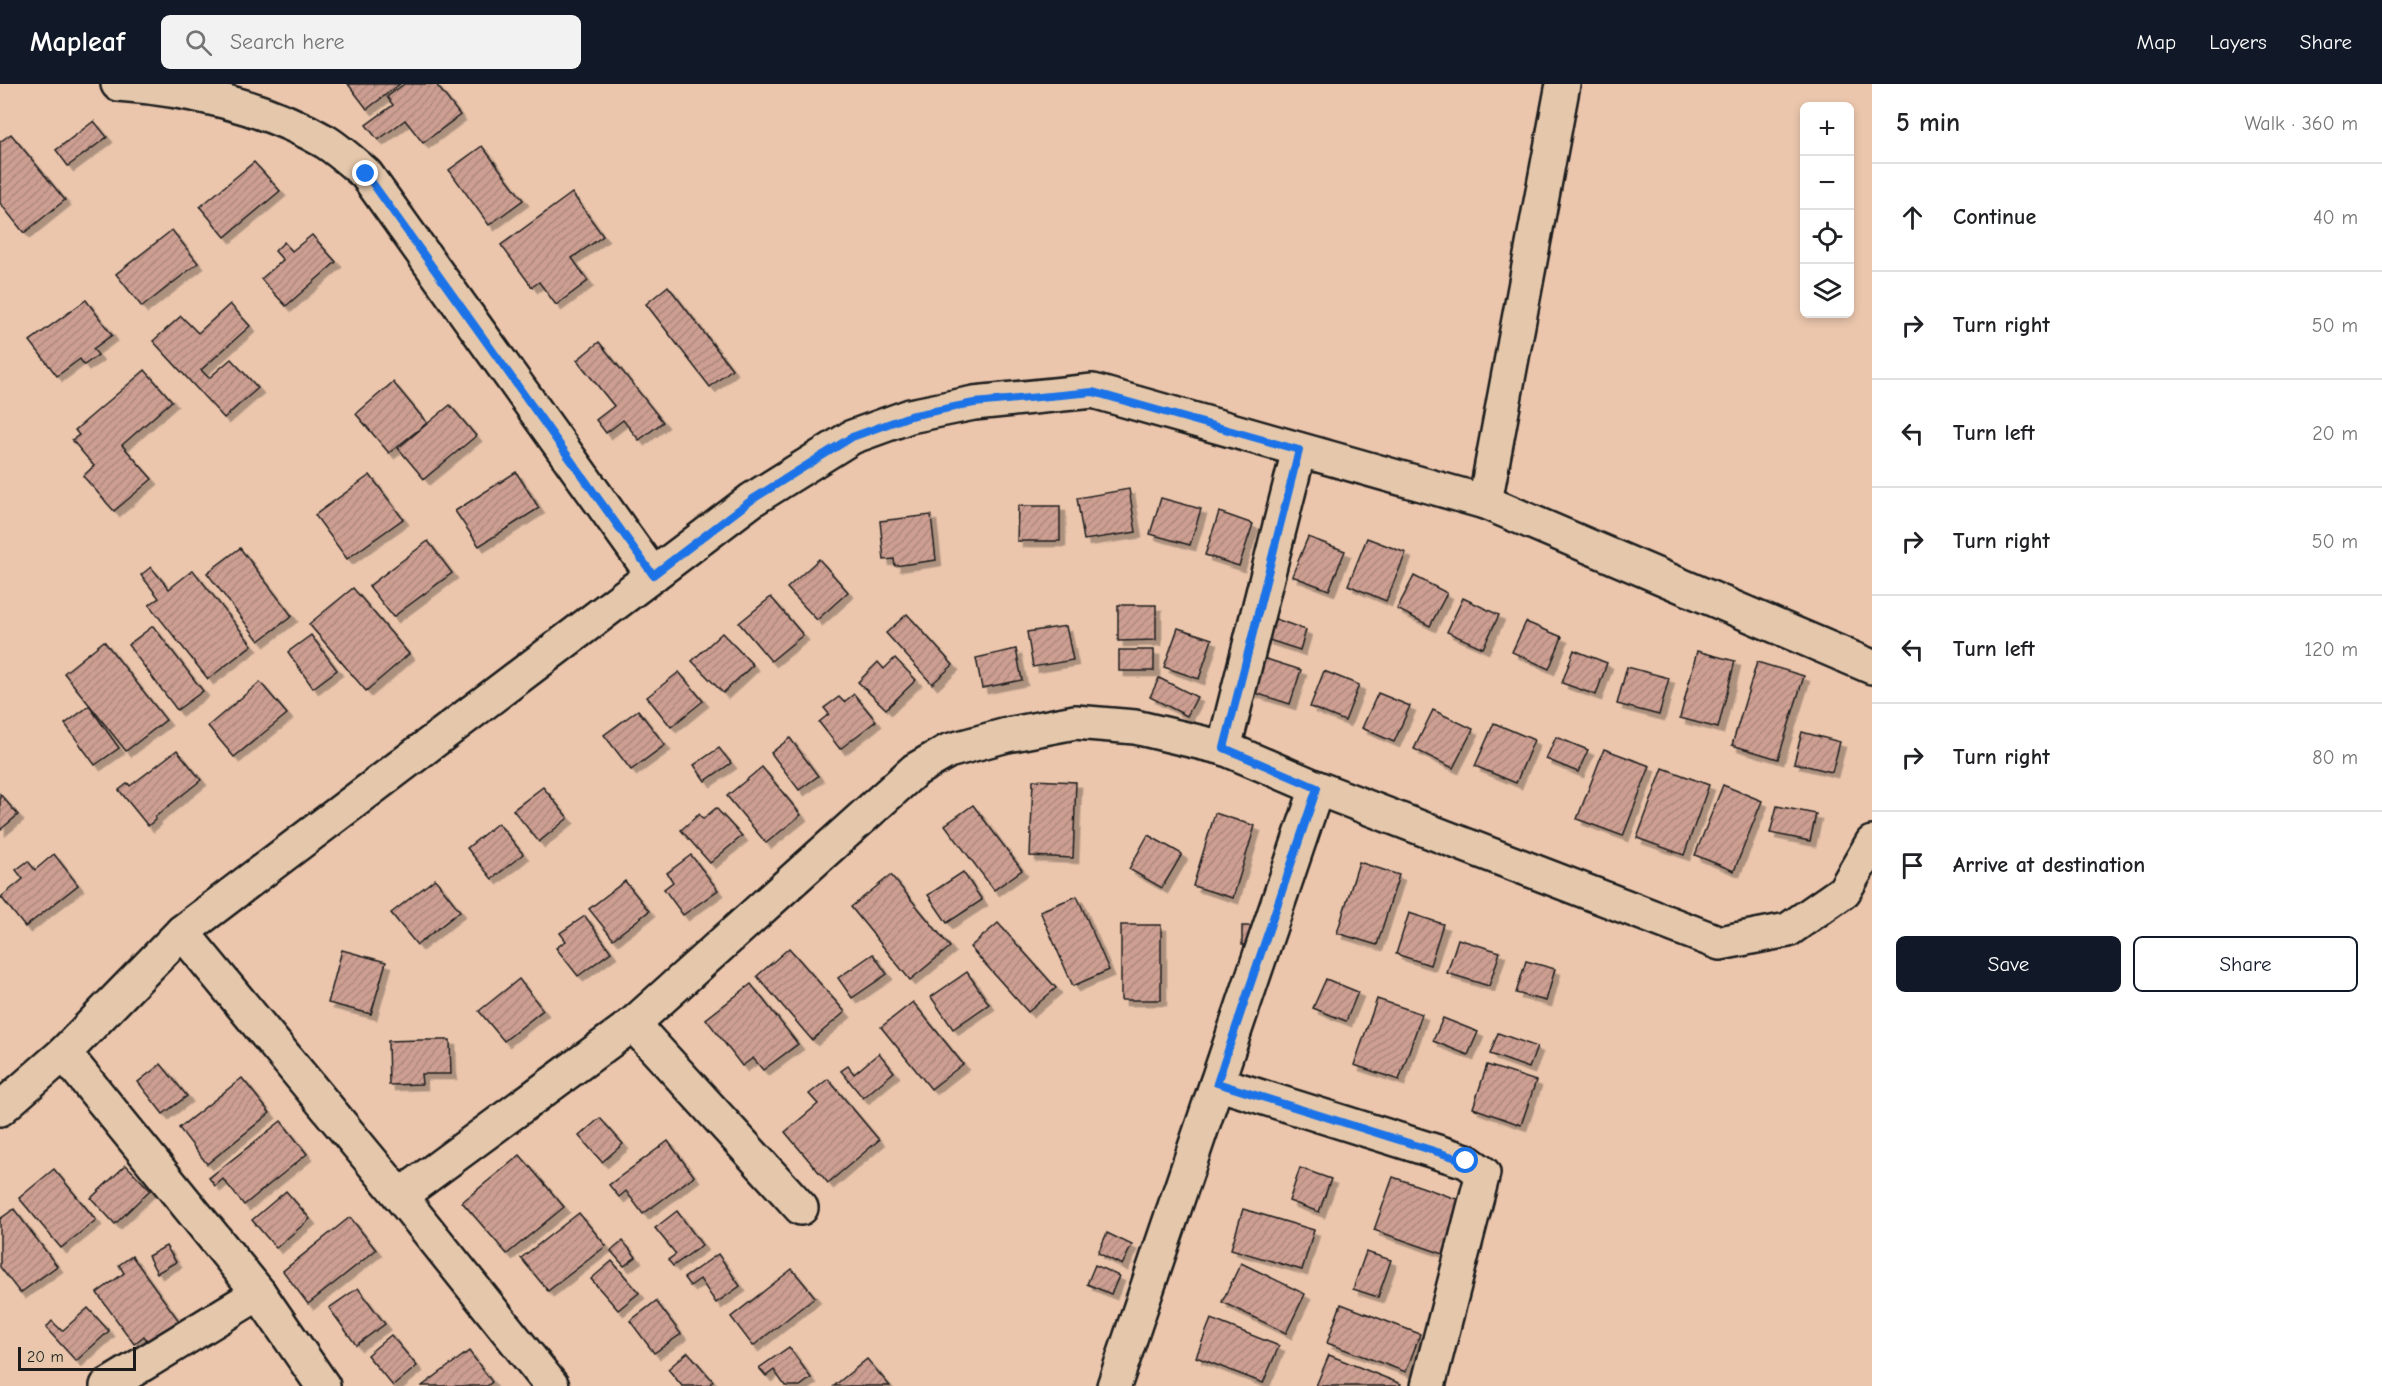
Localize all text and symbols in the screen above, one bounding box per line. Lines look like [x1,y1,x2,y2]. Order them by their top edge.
search box [161,15,581,69]
text: Mapleaf [30,26,125,58]
icon: search [182,26,215,59]
text: Search here [230,29,344,55]
text: Map [2137,30,2176,54]
text: Layers [2209,30,2267,54]
text: Share [2300,30,2352,54]
map controls [1800,102,1854,318]
button: + [1800,102,1854,156]
text: 5 min [1896,108,1960,138]
text: Walk · 360 m [2244,112,2358,135]
button: − [1800,156,1854,210]
route end [352,160,378,186]
icon: ahead [1896,201,1929,234]
text: Continue [1953,204,2036,230]
text: 40 m [2313,206,2358,229]
button: locate [1800,210,1854,264]
button: layers [1800,264,1854,318]
icon: right [1896,309,1929,342]
text: Turn right [1953,312,2050,338]
text: 50 m [2312,314,2358,337]
icon: left [1896,417,1929,450]
text: Turn left [1953,420,2035,446]
text: 20 m [2312,422,2358,445]
icon: right [1896,525,1929,558]
text: Turn right [1953,528,2050,554]
text: 50 m [2312,530,2358,553]
icon: left [1896,633,1929,666]
text: Turn left [1953,636,2035,662]
text: 120 m [2304,638,2358,661]
icon: right [1896,741,1929,774]
text: Turn right [1953,744,2050,770]
text: 80 m [2312,746,2358,769]
icon: arrive [1896,849,1929,882]
text: Arrive at destination [1953,852,2145,878]
button: Save [1896,936,2121,992]
button: Share [2133,936,2358,992]
route start [1452,1147,1478,1173]
scale bar [18,1344,136,1372]
text: 20 m [27,1348,64,1366]

